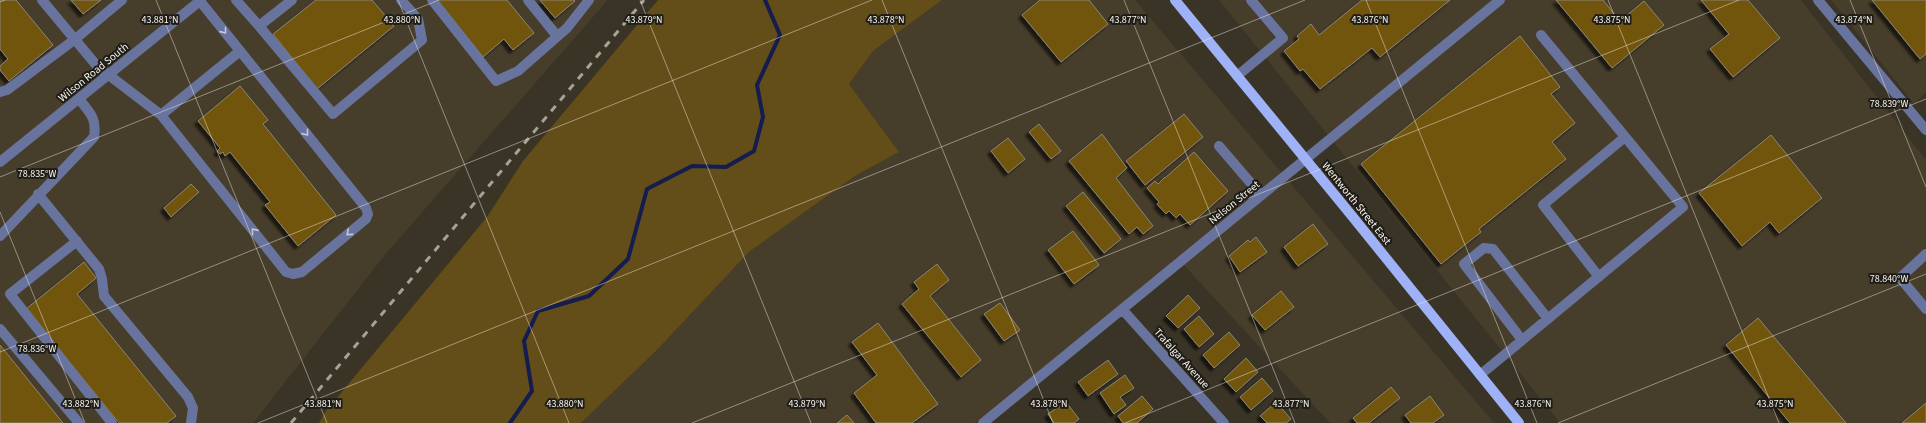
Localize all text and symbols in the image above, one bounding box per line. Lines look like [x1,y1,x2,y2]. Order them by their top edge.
text: 43.881°N [141,13,179,27]
text: 43.880°N [383,13,421,27]
text: 43.879°N [625,13,663,27]
text: 43.878°N [867,13,905,27]
text: 43.877°N [1109,13,1147,27]
text: 43.876°N [1351,13,1389,27]
text: 43.875°N [1593,13,1631,27]
text: 43.874°N [1835,13,1873,27]
one-way arrow [220,27,227,34]
street label: Wilson Road South [55,39,132,105]
text: 78.839°W [1870,97,1908,111]
one-way arrow [301,128,308,135]
street label: Wentworth Street East [1319,159,1395,248]
text: 78.835°W [18,167,56,181]
street label: Nelson Street [1206,177,1263,228]
one-way arrow [251,228,258,235]
one-way arrow [347,228,354,235]
text: 78.840°W [1870,272,1908,286]
street label: Trafalgar Avenue [1150,325,1213,392]
text: 78.836°W [18,342,56,356]
text: 43.882°N [62,397,100,411]
text: 43.881°N [304,397,342,411]
text: 43.880°N [546,397,584,411]
text: 43.879°N [788,397,826,411]
text: 43.878°N [1030,397,1068,411]
text: 43.877°N [1272,397,1310,411]
text: 43.876°N [1514,397,1552,411]
text: 43.875°N [1756,397,1794,411]

